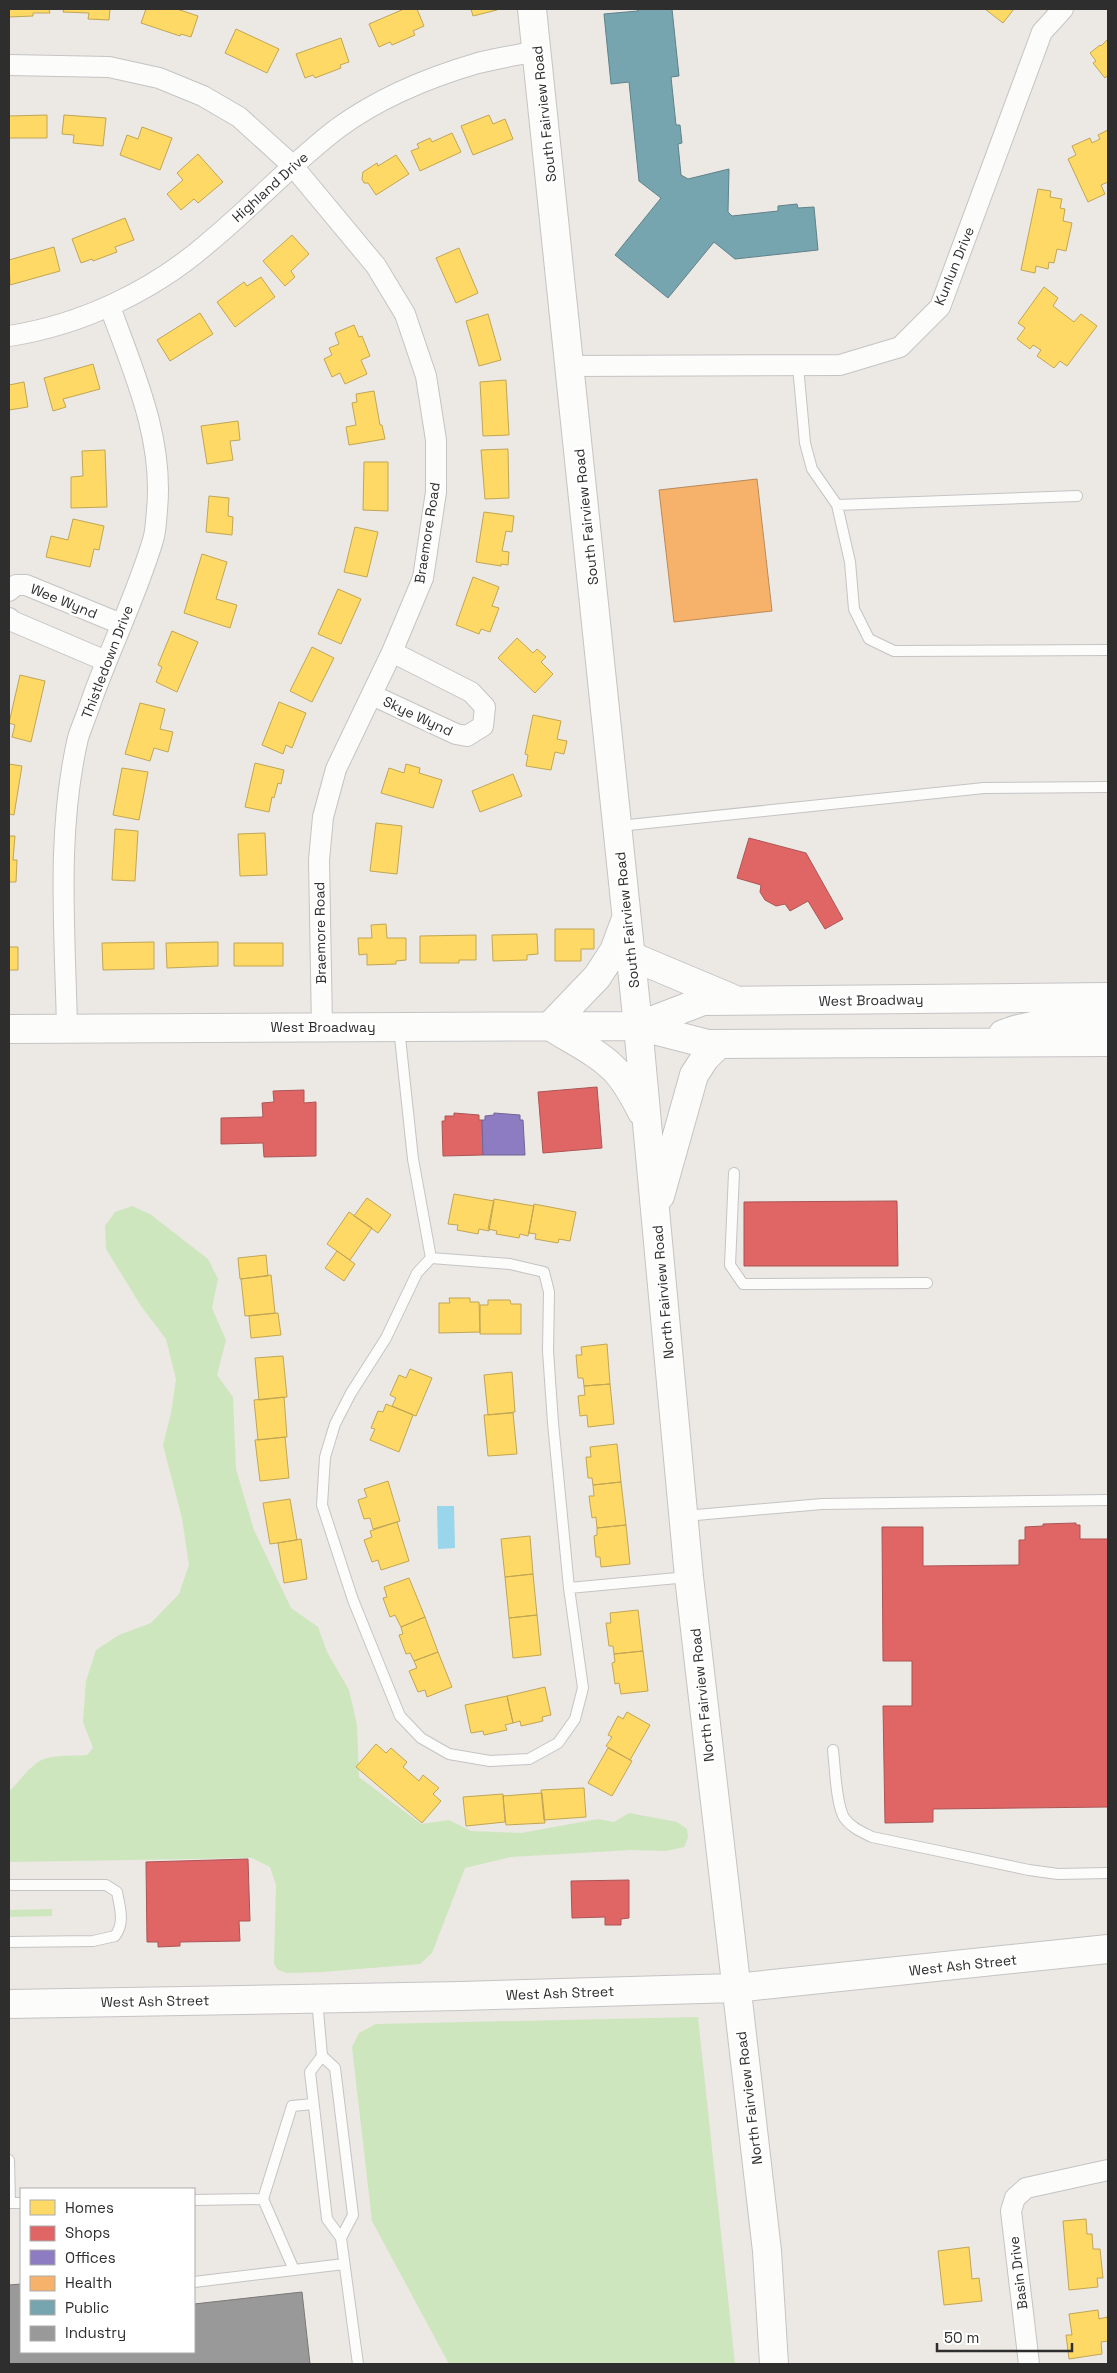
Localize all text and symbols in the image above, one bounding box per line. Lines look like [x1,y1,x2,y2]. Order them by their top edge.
street label: South Fairview Road [528,45,560,183]
street label: Highland Drive [228,148,312,226]
street label: Kunlun Drive [930,224,978,308]
street label: South Fairview Road [570,448,602,586]
street label: Braemore Road [410,481,444,585]
street label: Wee Wynd [28,579,100,623]
street label: Thistledown Drive [77,603,137,721]
street label: Skye Wynd [380,692,456,740]
street label: South Fairview Road [611,851,643,989]
street label: Braemore Road [310,882,330,984]
street label: West Broadway [818,990,924,1010]
street label: West Broadway [271,1018,375,1036]
street label: North Fairview Road [648,1224,678,1360]
street label: North Fairview Road [686,1627,718,1763]
street label: West Ash Street [908,1950,1018,1980]
street label: West Ash Street [505,1982,615,2004]
street label: West Ash Street [101,1991,209,2011]
street label: North Fairview Road [732,2030,766,2166]
legend [20,2188,195,2353]
text: Homes [65,2198,114,2217]
text: Shops [65,2223,110,2242]
street label: Basin Drive [1005,2235,1031,2311]
text: Offices [65,2248,116,2267]
text: Health [65,2273,112,2292]
text: Public [65,2298,109,2317]
scale bar [937,2320,1072,2352]
text: Industry [65,2323,126,2342]
text: 50 m [944,2328,979,2347]

